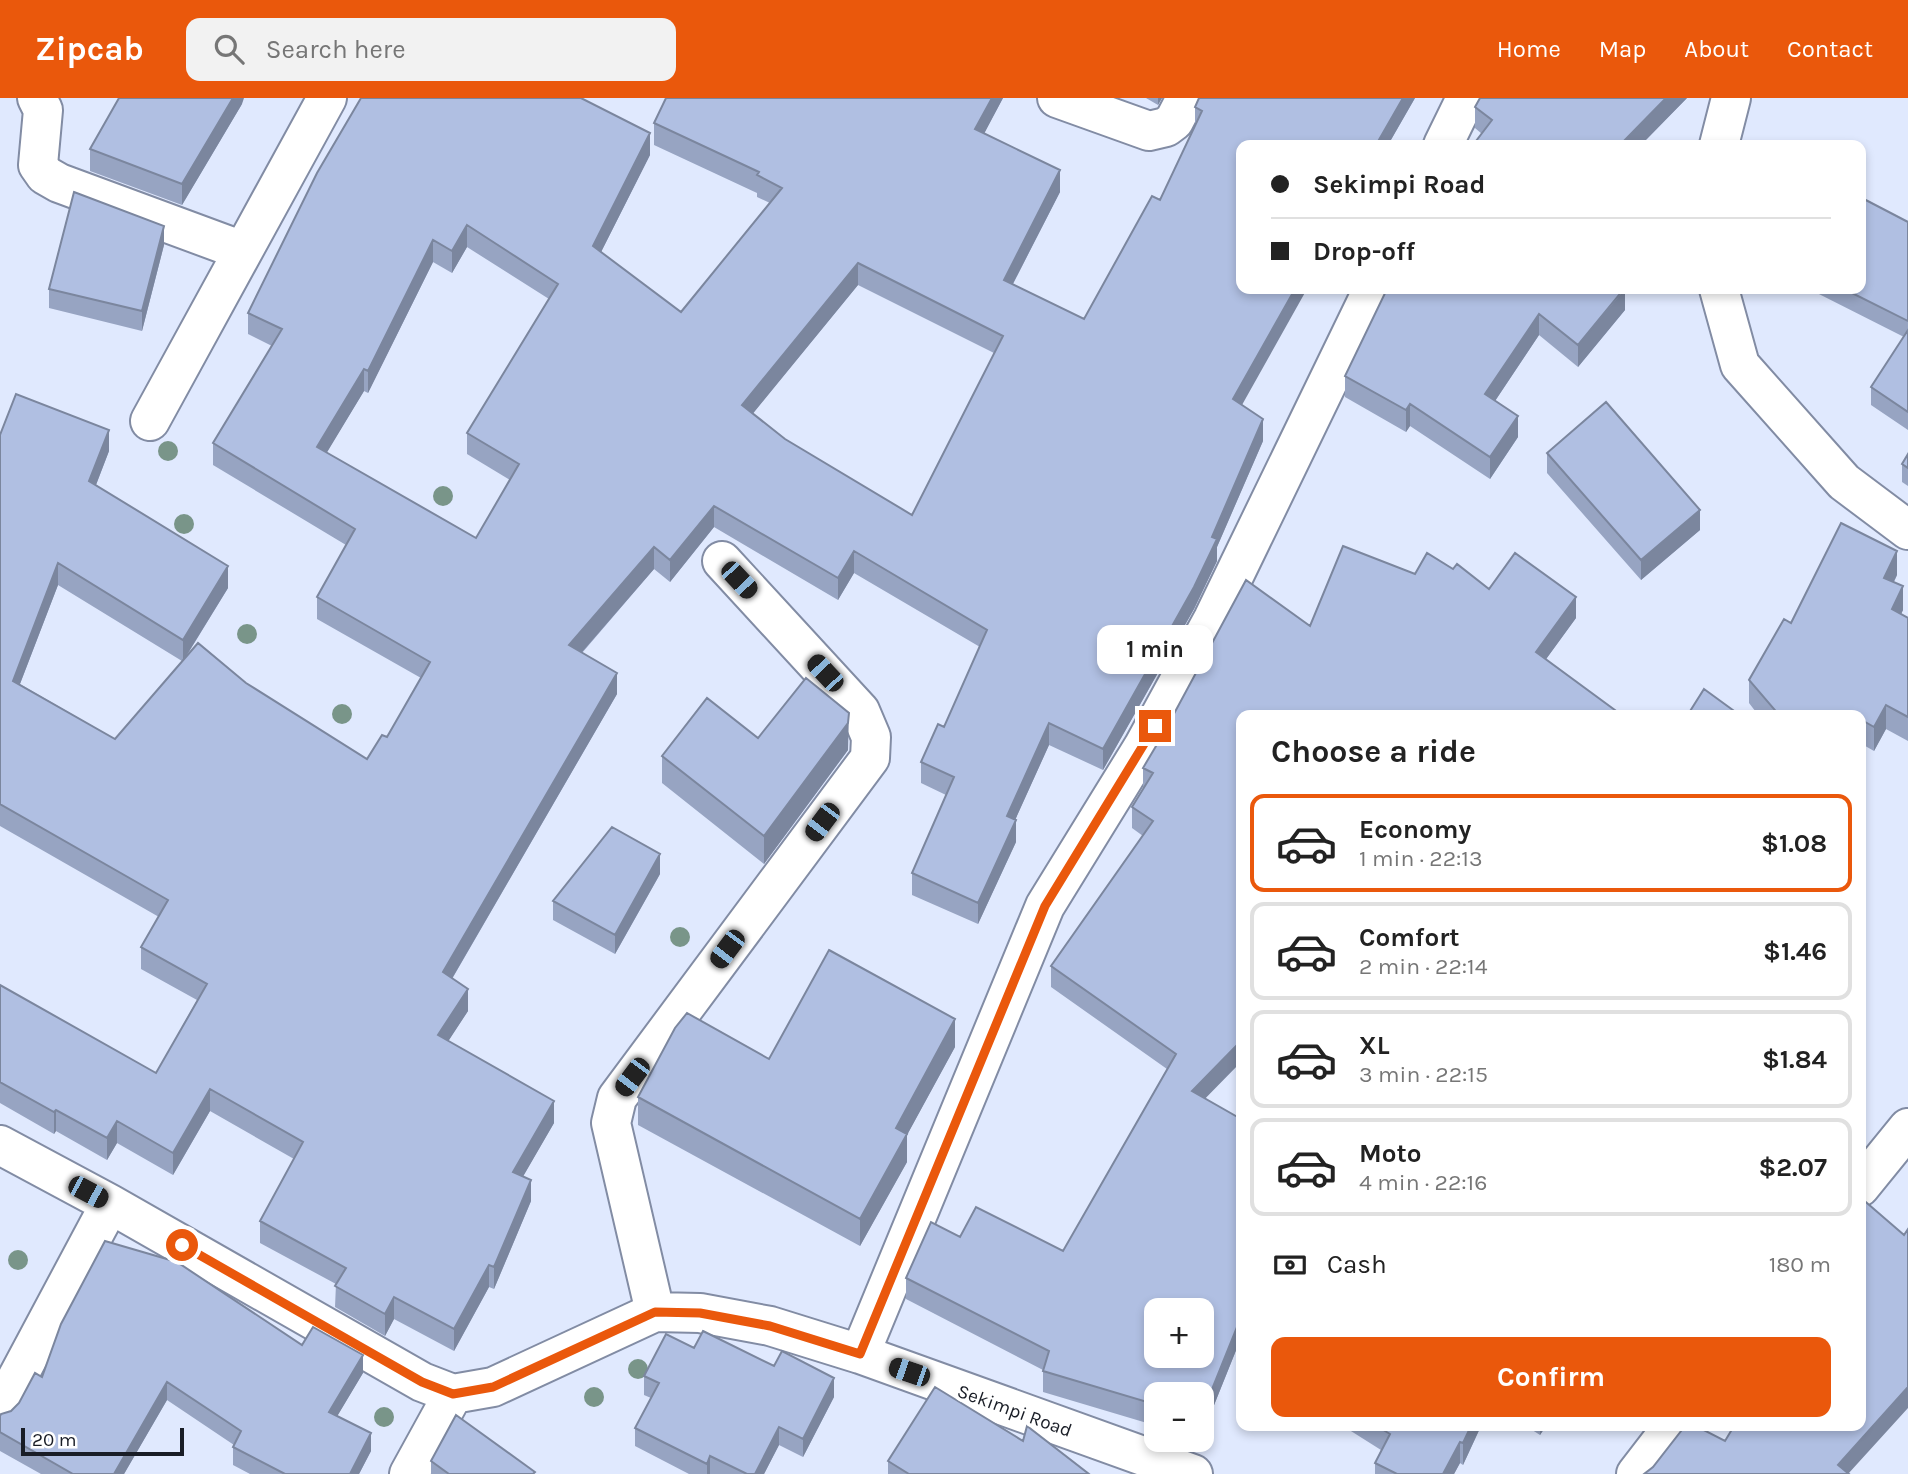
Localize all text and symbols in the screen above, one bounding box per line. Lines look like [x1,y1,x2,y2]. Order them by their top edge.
search box [186,18,676,81]
text: Zipcab [35,30,144,68]
icon: search [210,30,248,68]
text: Search here [266,34,406,65]
text: Home [1497,35,1561,63]
text: Map [1599,35,1646,63]
text: About [1684,35,1749,63]
text: Contact [1787,35,1873,63]
text: Sekimpi Road [1313,169,1486,200]
text: Drop-off [1313,236,1415,267]
car [717,557,762,603]
callout: 1 min [1097,624,1213,674]
text: 1 min [1126,636,1184,663]
car [803,650,848,696]
route end [1139,710,1171,742]
text: Choose a ride [1271,733,1476,770]
car [801,799,844,845]
icon: car [1275,812,1338,875]
text: Economy [1359,814,1471,845]
text: $1.08 [1761,828,1827,859]
text: 1 min · 22:13 [1359,845,1483,872]
icon: car [1275,920,1338,983]
text: Comfort [1359,922,1460,953]
car [706,926,749,972]
text: $1.46 [1763,936,1827,967]
text: 2 min · 22:14 [1359,953,1487,980]
icon: car [1275,1028,1338,1091]
text: XL [1359,1030,1390,1061]
text: $1.84 [1762,1044,1827,1075]
car [611,1054,654,1100]
text: 3 min · 22:15 [1359,1061,1488,1088]
icon: car [1275,1136,1338,1199]
text: Moto [1359,1138,1421,1169]
text: $2.07 [1758,1152,1827,1183]
text: 4 min · 22:16 [1359,1169,1487,1196]
car [65,1173,112,1211]
route start [166,1229,198,1261]
icon: cash [1271,1246,1309,1284]
text: Cash [1327,1249,1387,1280]
text: 180 m [1769,1251,1831,1278]
map controls [1144,1298,1214,1452]
button: + [1144,1298,1214,1368]
button: Confirm [1271,1337,1831,1417]
car [886,1355,933,1389]
street label: Sekimpi Road [954,1380,1075,1442]
button: − [1144,1382,1214,1452]
scale bar [21,1425,184,1457]
text: 20 m [32,1429,77,1451]

